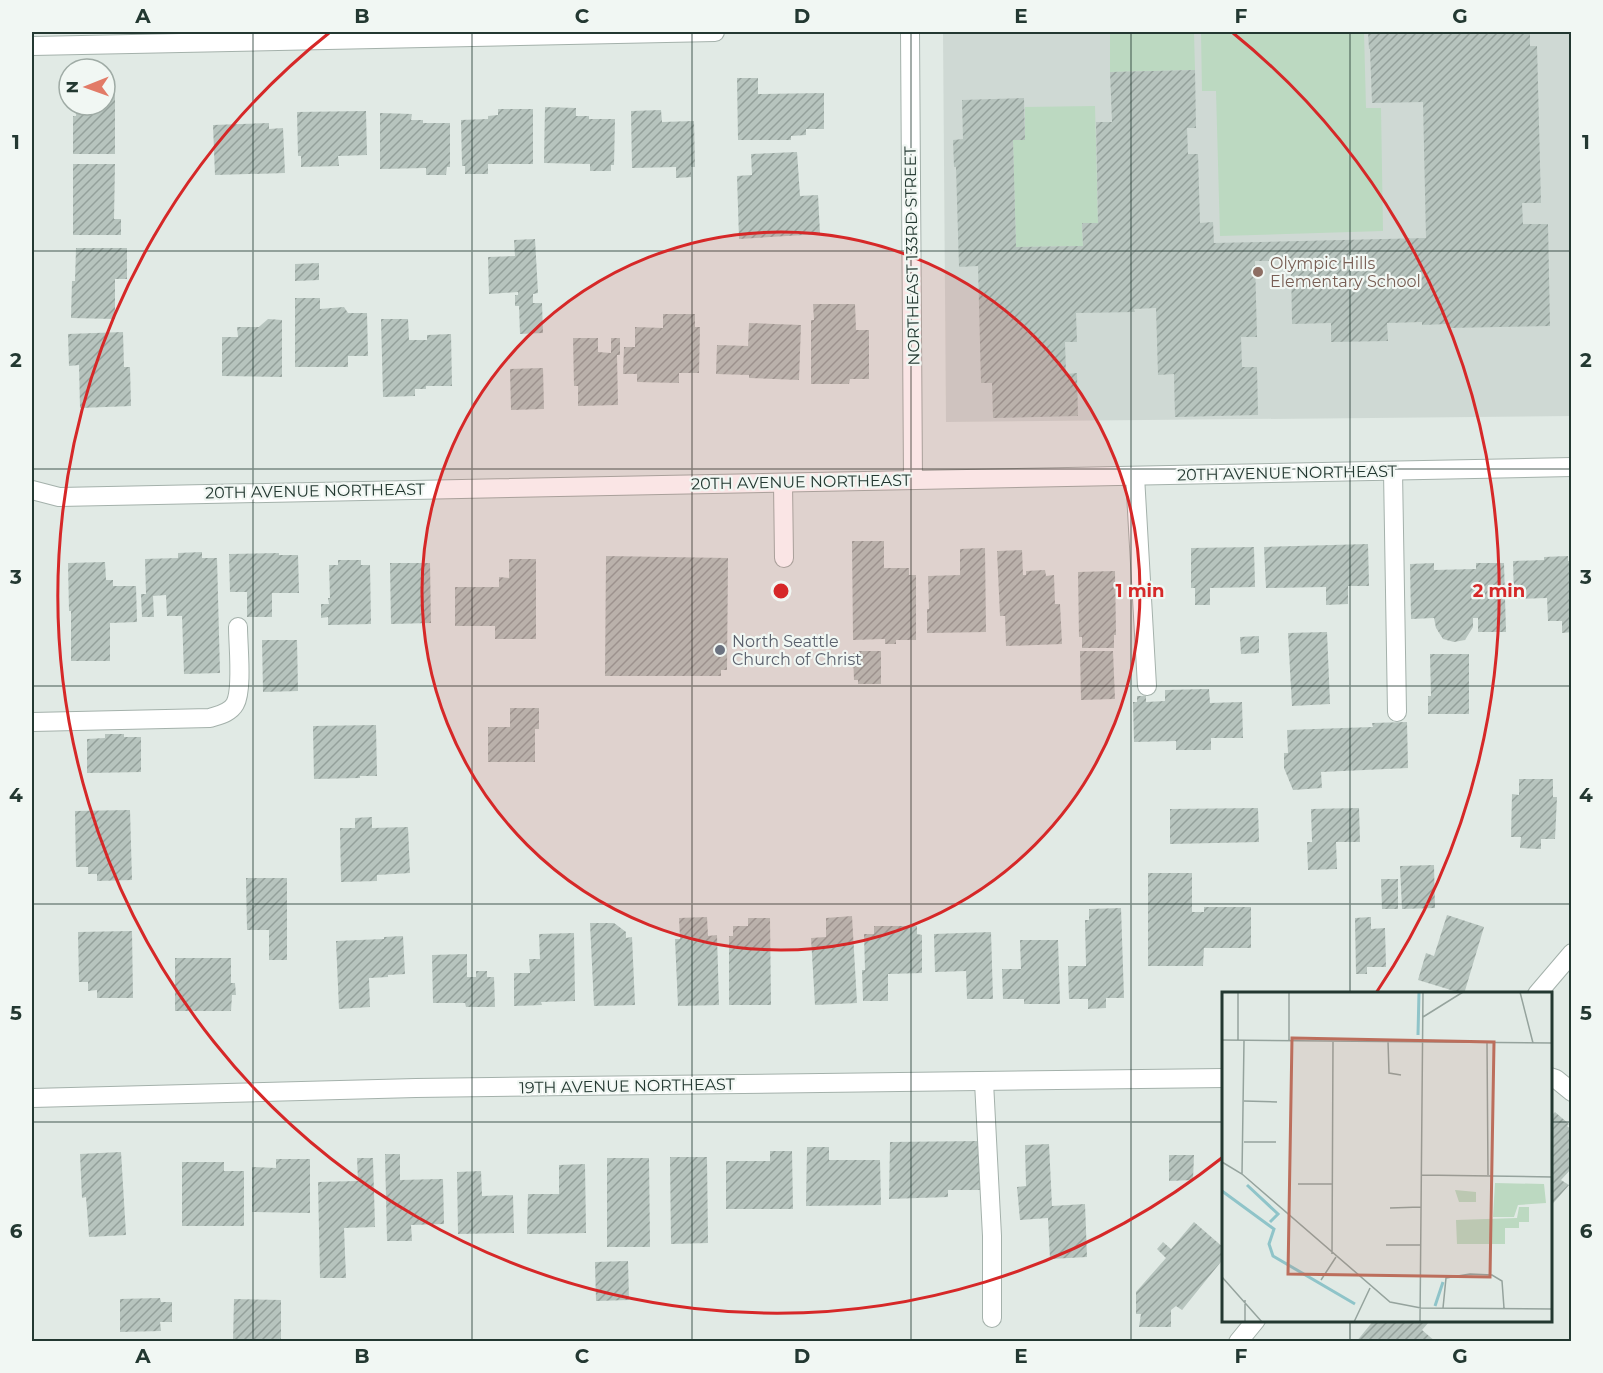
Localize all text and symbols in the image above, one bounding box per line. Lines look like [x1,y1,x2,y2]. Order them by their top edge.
text: A [134,4,151,28]
text: B [354,4,370,28]
text: C [575,4,590,28]
text: D [794,4,810,28]
text: E [1014,4,1028,28]
text: F [1235,4,1248,28]
text: G [1452,4,1468,28]
north arrow [57,57,117,117]
text: N [63,81,82,94]
text: 1 [12,130,20,154]
text: 1 [1582,130,1590,154]
street label: NORTHEAST 133RD STREET [901,146,923,366]
place label: Olympic Hills Elementary School [1270,254,1421,291]
marker: Olympic Hills Elementary School [1251,265,1265,279]
text: 2 [10,348,22,372]
text: 2 [1580,348,1592,372]
street label: 20TH AVENUE NORTHEAST [1177,462,1398,484]
street label: 20TH AVENUE NORTHEAST [691,471,912,493]
street label: 20TH AVENUE NORTHEAST [205,480,426,502]
text: 3 [9,565,22,589]
text: 3 [1579,565,1592,589]
text: 1 min [1116,580,1164,602]
text: 2 min [1473,580,1525,602]
centre of rings [771,581,791,601]
place label: North Seattle Church of Christ [732,632,862,669]
marker: North Seattle Church of Christ [713,643,727,657]
text: 4 [9,783,23,807]
text: 4 [1579,783,1593,807]
inset map [1222,992,1552,1322]
text: 5 [10,1001,22,1025]
text: 5 [1580,1001,1592,1025]
street label: 19TH AVENUE NORTHEAST [519,1075,736,1097]
text: 6 [10,1219,23,1243]
text: 6 [1580,1219,1593,1243]
text: A [134,1344,151,1368]
text: B [354,1344,370,1368]
text: C [575,1344,590,1368]
text: D [794,1344,810,1368]
text: E [1014,1344,1028,1368]
text: F [1235,1344,1248,1368]
text: G [1452,1344,1468,1368]

